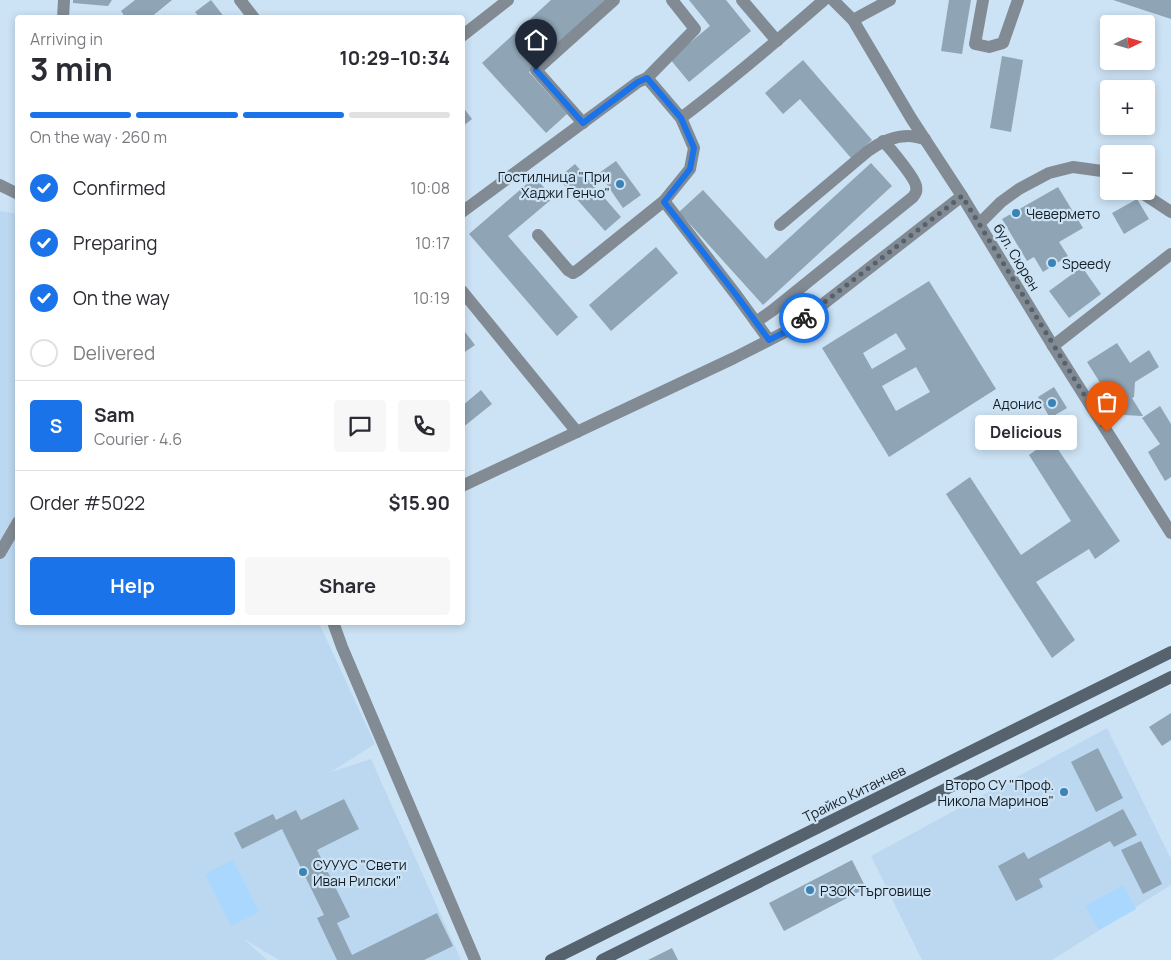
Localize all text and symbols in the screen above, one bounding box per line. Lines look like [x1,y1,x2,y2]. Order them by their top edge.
north arrow [1100,15,1155,70]
map controls [1100,15,1155,200]
pin [515,19,557,70]
icon: home [522,26,550,54]
text: Arriving in [30,28,103,50]
text: 10:29–10:34 [339,45,450,71]
text: 3 min [30,47,113,91]
button: + [1100,80,1155,135]
text: On the way · 260 m [30,126,167,148]
button: − [1100,145,1155,200]
place label: Гостилница "При Хаджи Генчо" [498,167,610,202]
icon: check [30,174,58,202]
text: Confirmed [73,175,166,201]
text: 10:08 [410,177,450,199]
marker: Гостилница "При Хаджи Генчо" [614,178,626,190]
place label: Чевермето [1026,204,1100,223]
marker: Чевермето [1010,207,1022,219]
street label: бул. Сюрен [989,220,1045,294]
icon: check [30,229,58,257]
text: Preparing [73,230,158,256]
text: 10:17 [415,232,450,254]
place label: Speedy [1062,254,1112,273]
marker: Speedy [1046,257,1058,269]
icon: check [30,284,58,312]
text: On the way [73,285,170,311]
text: 10:19 [413,287,450,309]
courier [779,293,829,343]
icon: bike [790,304,818,332]
text: Delivered [73,340,155,366]
pin [1086,381,1128,432]
icon: bag [1093,388,1121,416]
place label: Адонис [992,394,1042,413]
marker: Адонис [1046,397,1058,409]
button: chat [334,400,386,452]
button: phone [398,400,450,452]
text: Sam [94,402,135,428]
text: S [50,413,62,439]
callout: Delicious [974,414,1077,450]
text: Delicious [990,421,1062,443]
text: Courier · 4.6 [94,428,182,450]
text: Order #5022 [30,490,145,516]
text: $15.90 [389,490,450,516]
button: Help [30,557,235,615]
button: Share [245,557,450,615]
street label: Трайко Китанчев [800,760,909,826]
place label: Второ СУ "Проф. Никола Маринов" [937,775,1054,810]
marker: Второ СУ "Проф. Никола Маринов" [1058,786,1070,798]
place label: СУУУС "Свети Иван Рилски" [313,855,407,890]
marker: СУУУС "Свети Иван Рилски" [297,866,309,878]
place label: РЗОК Търговище [820,881,931,900]
marker: РЗОК Търговище [804,884,816,896]

